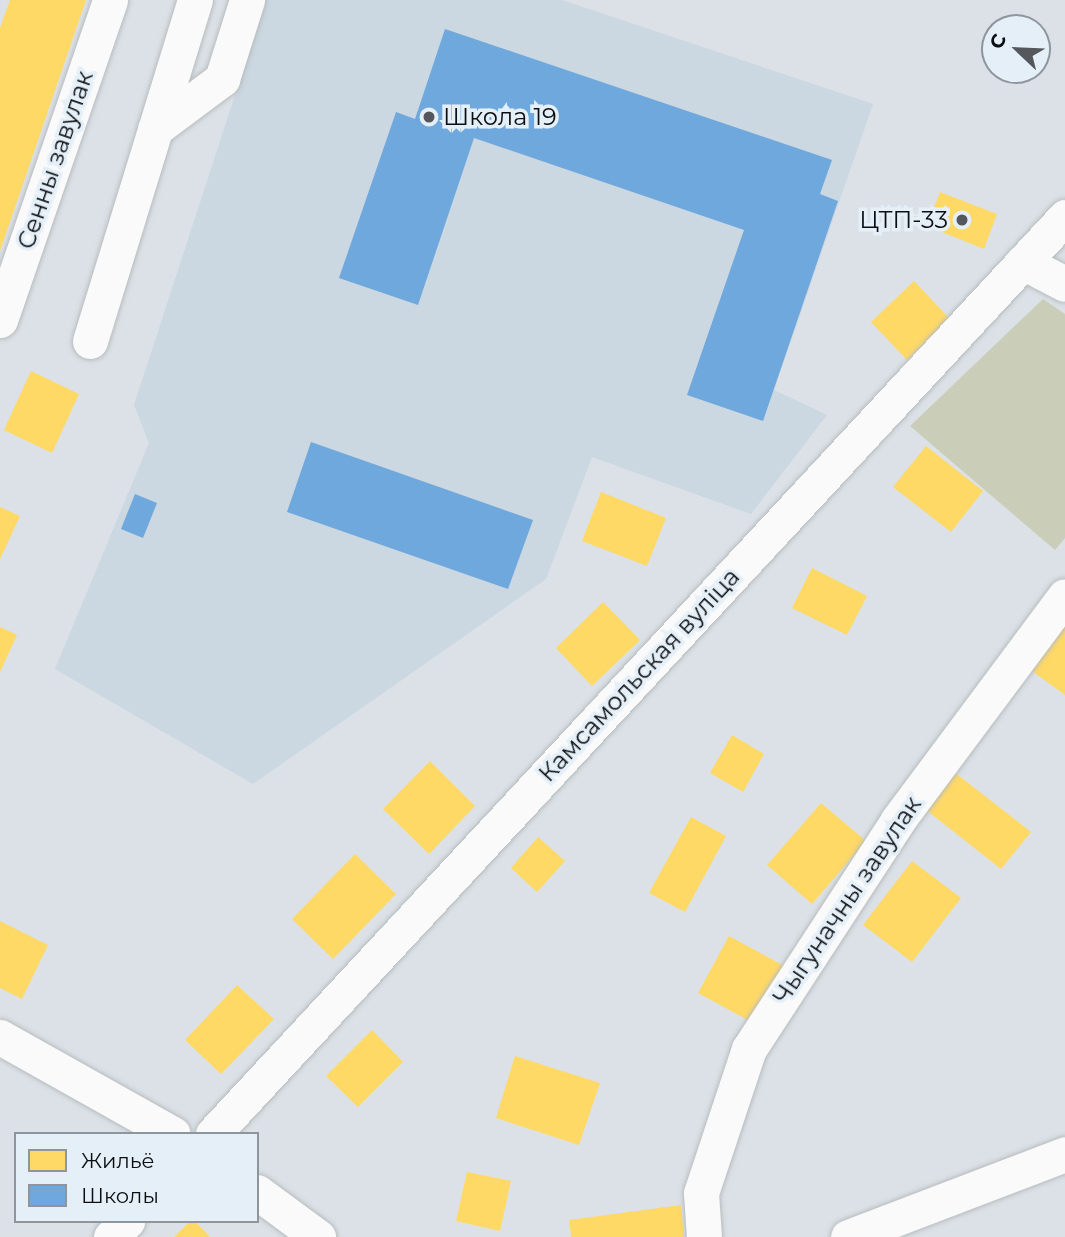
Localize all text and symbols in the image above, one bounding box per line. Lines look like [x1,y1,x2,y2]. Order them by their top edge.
north arrow [981,14,1051,84]
text: С [985,31,1011,52]
street label: Сенны завулак [11,67,99,253]
place label: Школа 19 [443,103,557,131]
marker: Школа 19 [421,109,437,125]
place label: ЦТП-33 [859,206,948,234]
marker: ЦТП-33 [954,212,970,228]
street label: Камсамольская вуліца [533,562,745,788]
street label: Чыгуначны завулак [767,791,927,1009]
legend [14,1132,259,1223]
text: Жильё [81,1148,155,1173]
text: Школы [81,1183,159,1208]

